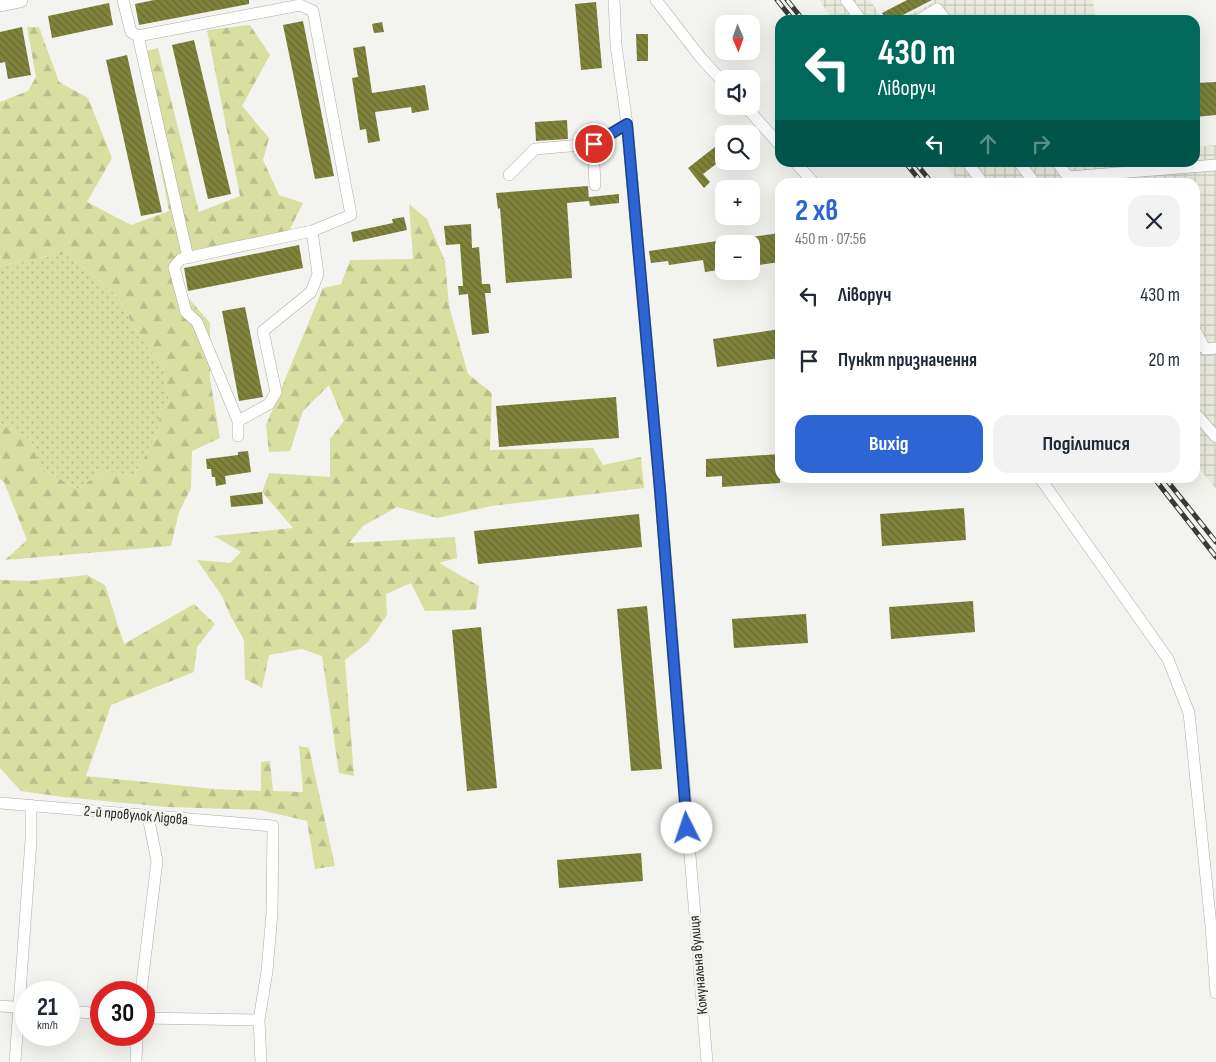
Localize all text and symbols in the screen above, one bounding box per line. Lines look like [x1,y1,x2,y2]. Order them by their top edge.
north arrow [715,15,760,60]
map controls [715,15,760,280]
text: 430 m [878,32,955,75]
icon: left [795,35,860,100]
button: sound [715,70,760,115]
text: Ліворуч [878,75,936,102]
pin [573,123,615,165]
button: search [715,125,760,170]
icon: arrive [580,130,608,158]
icon: left [921,130,949,158]
icon: ahead [974,130,1002,158]
icon: right [1027,130,1055,158]
button: + [715,180,760,225]
text: 2 хв [795,193,838,229]
button: close [1128,195,1180,247]
text: 450 m · 07:56 [795,230,866,249]
button: − [715,235,760,280]
icon: left [795,282,823,310]
text: Ліворуч [838,284,891,307]
text: 430 m [1140,284,1180,307]
icon: arrive [795,347,823,375]
text: Пункт призначення [838,349,977,372]
text: 20 m [1148,349,1180,372]
button: Вихід [795,415,983,473]
button: Поділитися [993,415,1180,473]
street label: 2-й провулок Лідова [83,801,189,830]
position arrow [660,801,712,853]
street label: Комунальна вулиця [685,915,712,1015]
speed limit sign: 30 [90,981,155,1046]
text: 21 [37,992,58,1023]
text: km/h [37,1018,58,1033]

